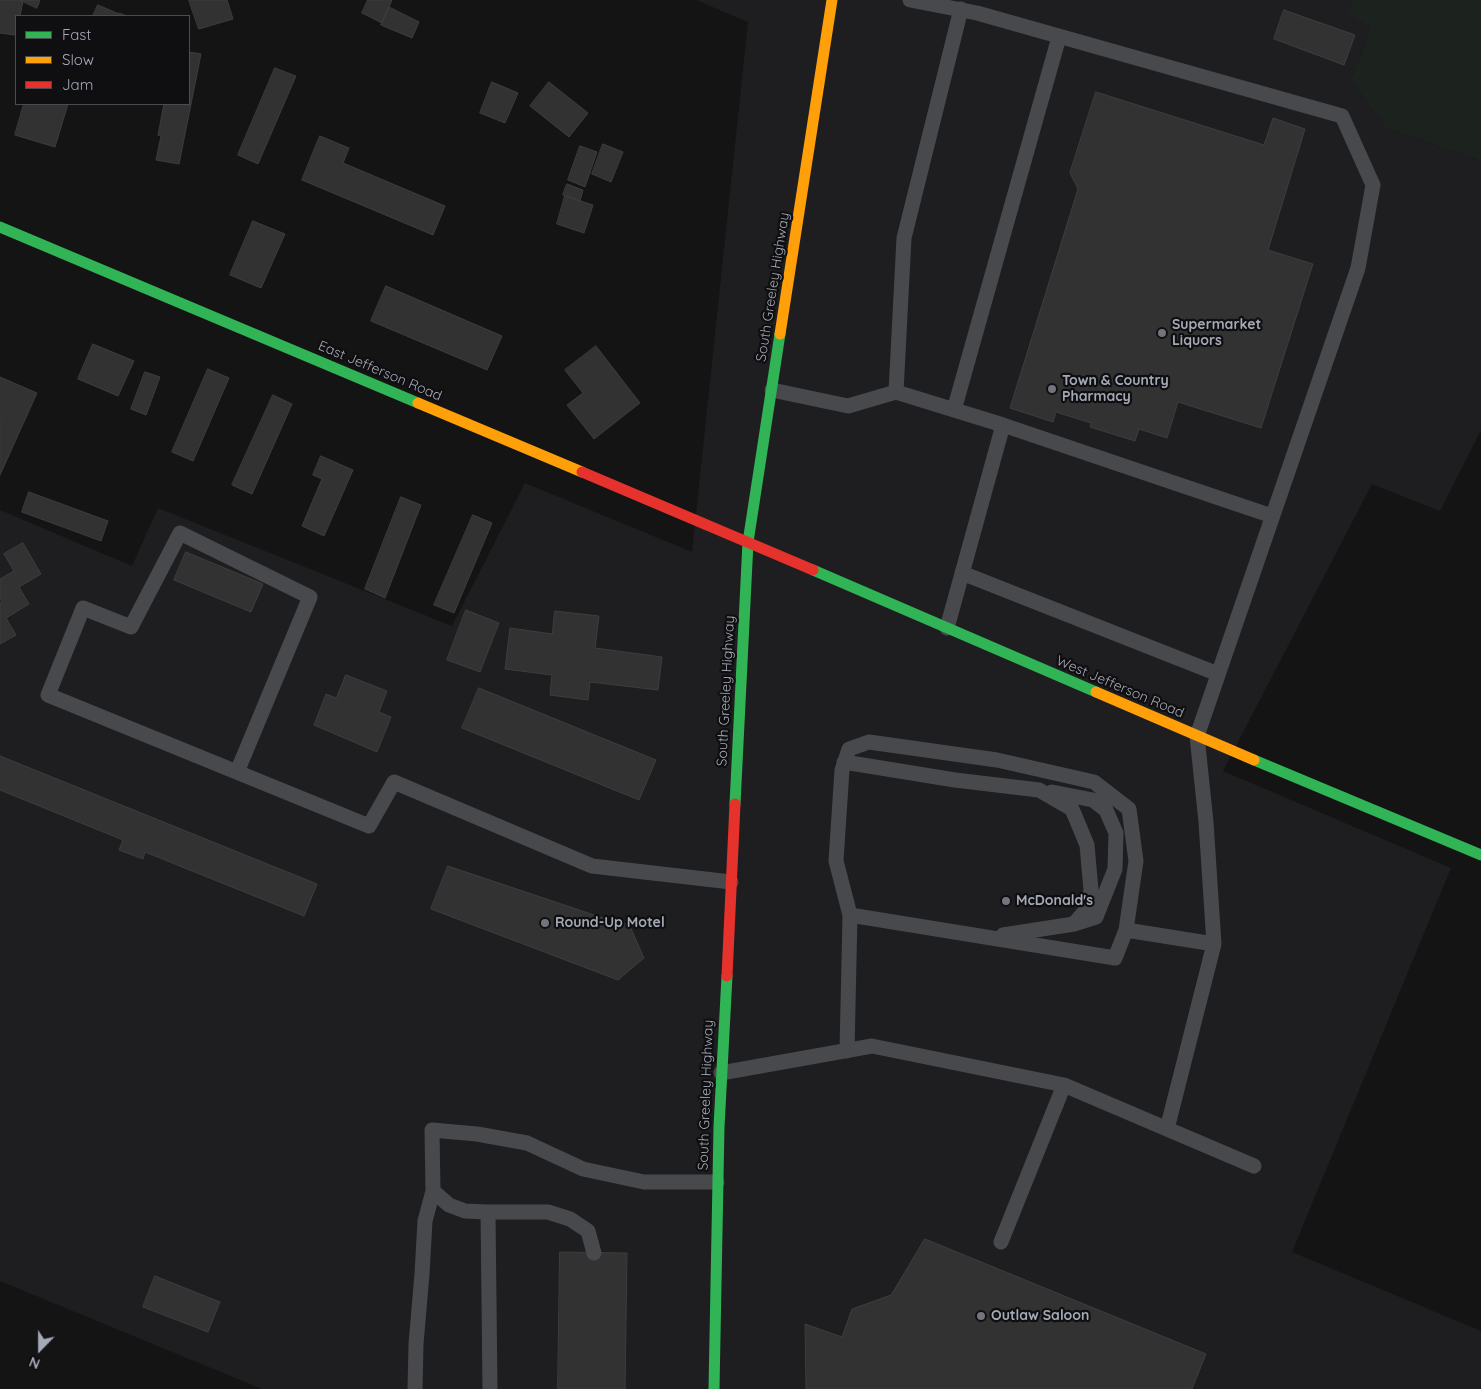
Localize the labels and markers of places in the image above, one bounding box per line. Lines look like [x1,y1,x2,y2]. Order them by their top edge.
place label: Supermarket Liquors [1172,317,1261,350]
marker: Supermarket Liquors [1156,327,1168,339]
place label: Town & Country Pharmacy [1062,373,1169,406]
marker: Town & Country Pharmacy [1046,383,1058,395]
place label: McDonald's [1016,893,1093,909]
marker: McDonald's [1000,895,1012,907]
place label: Round-Up Motel [555,915,665,931]
marker: Round-Up Motel [539,917,551,929]
place label: Outlaw Saloon [991,1308,1089,1324]
marker: Outlaw Saloon [975,1310,987,1322]

